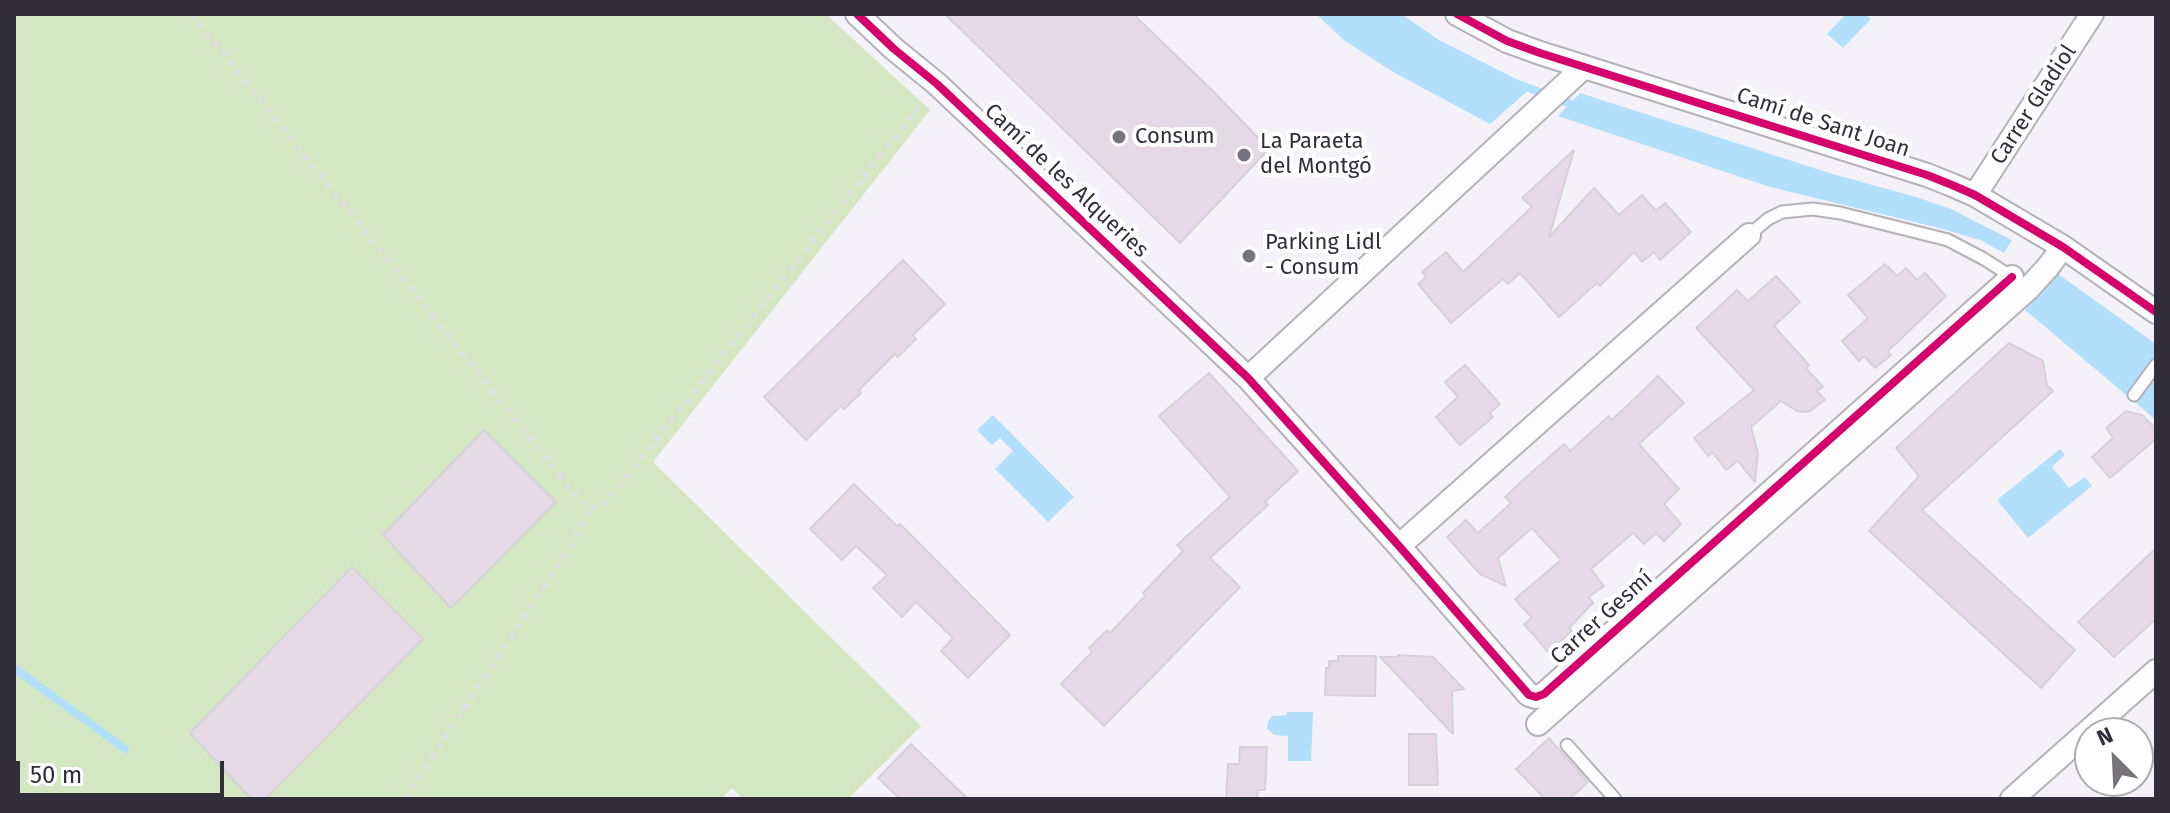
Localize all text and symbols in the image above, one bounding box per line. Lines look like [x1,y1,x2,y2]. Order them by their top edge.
street label: Carrer Gladiol [1985,40,2083,170]
street label: Camí de Sant Joan [1733,83,1913,163]
street label: Camí de les Alqueries [979,98,1153,264]
place label: Consum [1135,124,1215,150]
marker: Consum [1110,128,1128,146]
place label: La Paraeta del Montgó [1260,129,1372,180]
marker: La Paraeta del Montgó [1235,146,1253,164]
place label: Parking Lidl - Consum [1265,230,1381,282]
marker: Parking Lidl - Consum [1240,247,1258,265]
street label: Carrer Gesmí [1546,565,1658,671]
north arrow [2074,717,2154,797]
text: N [2093,721,2117,752]
scale bar [20,745,228,795]
text: 50 m [30,761,82,789]

